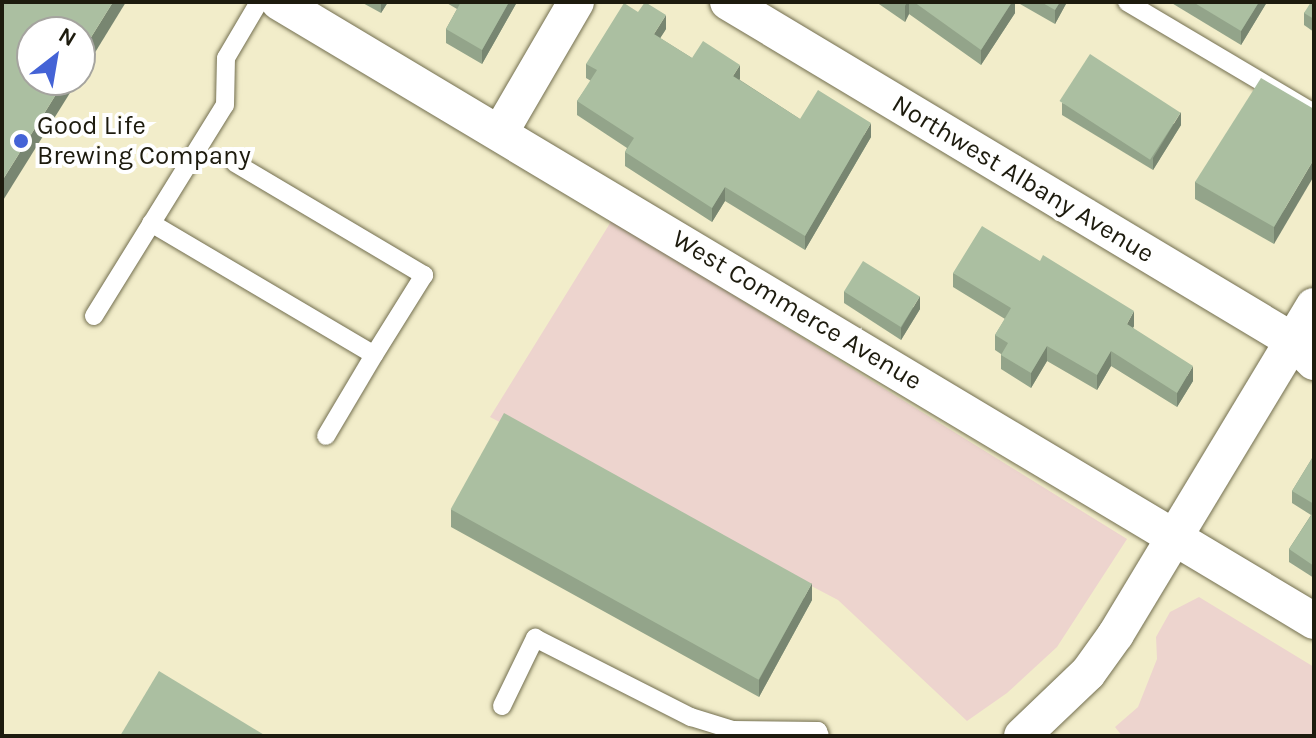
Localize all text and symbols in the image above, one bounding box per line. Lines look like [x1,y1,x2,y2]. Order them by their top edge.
north arrow [16,16,96,96]
text: N [54,22,81,52]
street label: Northwest Albany Avenue [886,88,1160,270]
place label: Good Life Brewing Company [37,110,251,172]
marker: Good Life Brewing Company [12,132,30,150]
street label: West Commerce Avenue [667,223,927,397]

